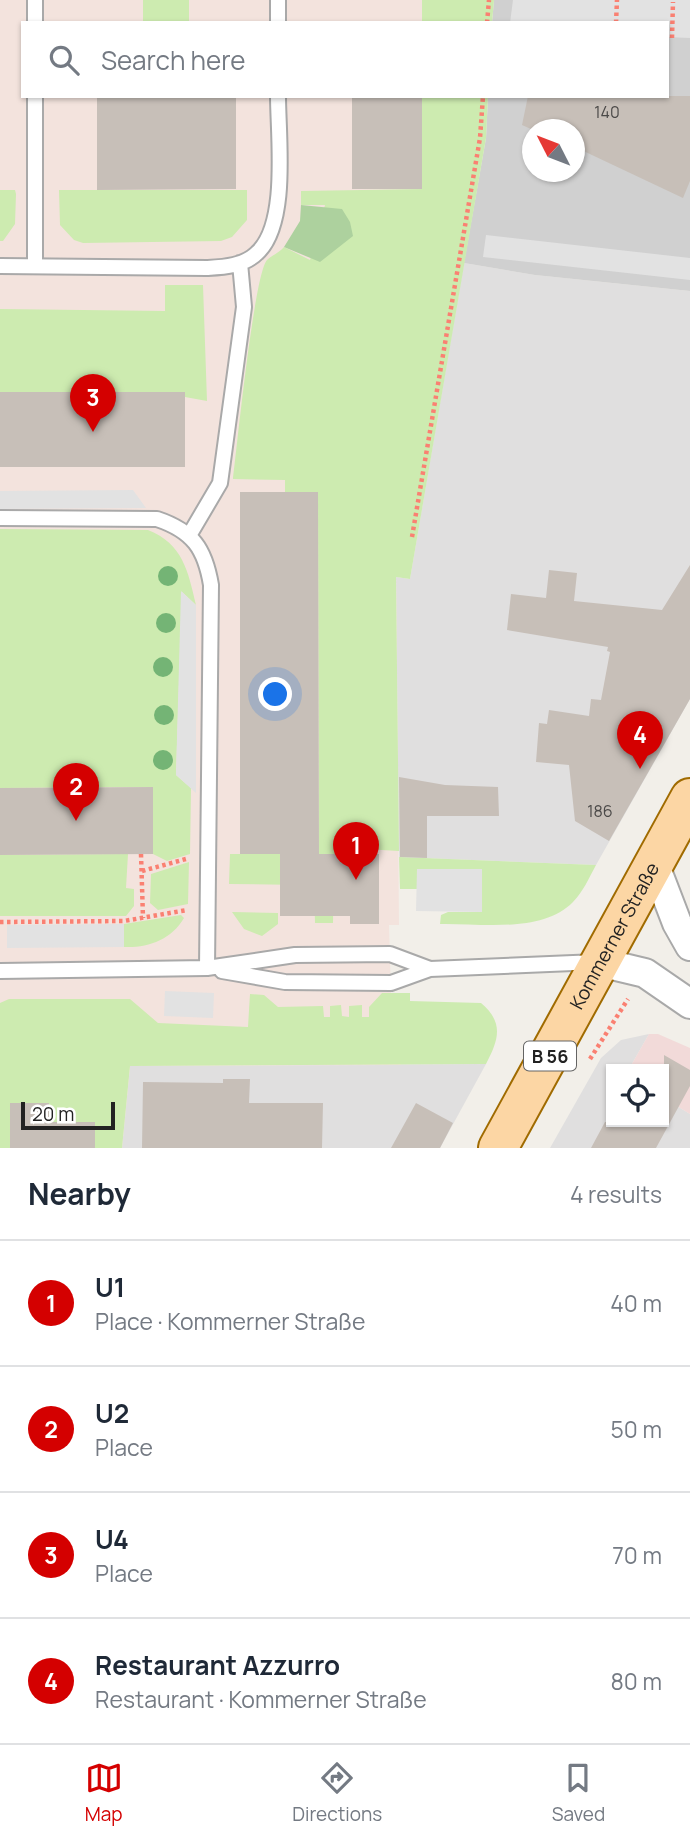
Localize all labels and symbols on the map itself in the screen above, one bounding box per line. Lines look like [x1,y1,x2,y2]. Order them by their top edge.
house number: 140 [594,101,620,123]
north arrow [522,119,585,182]
pin: 3 [70,374,116,432]
your location [258,677,292,711]
pin: 4 [617,711,663,769]
pin: 2 [53,763,99,821]
house number: 186 [587,800,613,822]
pin: 1 [333,822,379,880]
street label: Kommerner Straße [564,858,665,1014]
road number: B 56 [524,1042,576,1070]
scale bar [21,1099,116,1131]

